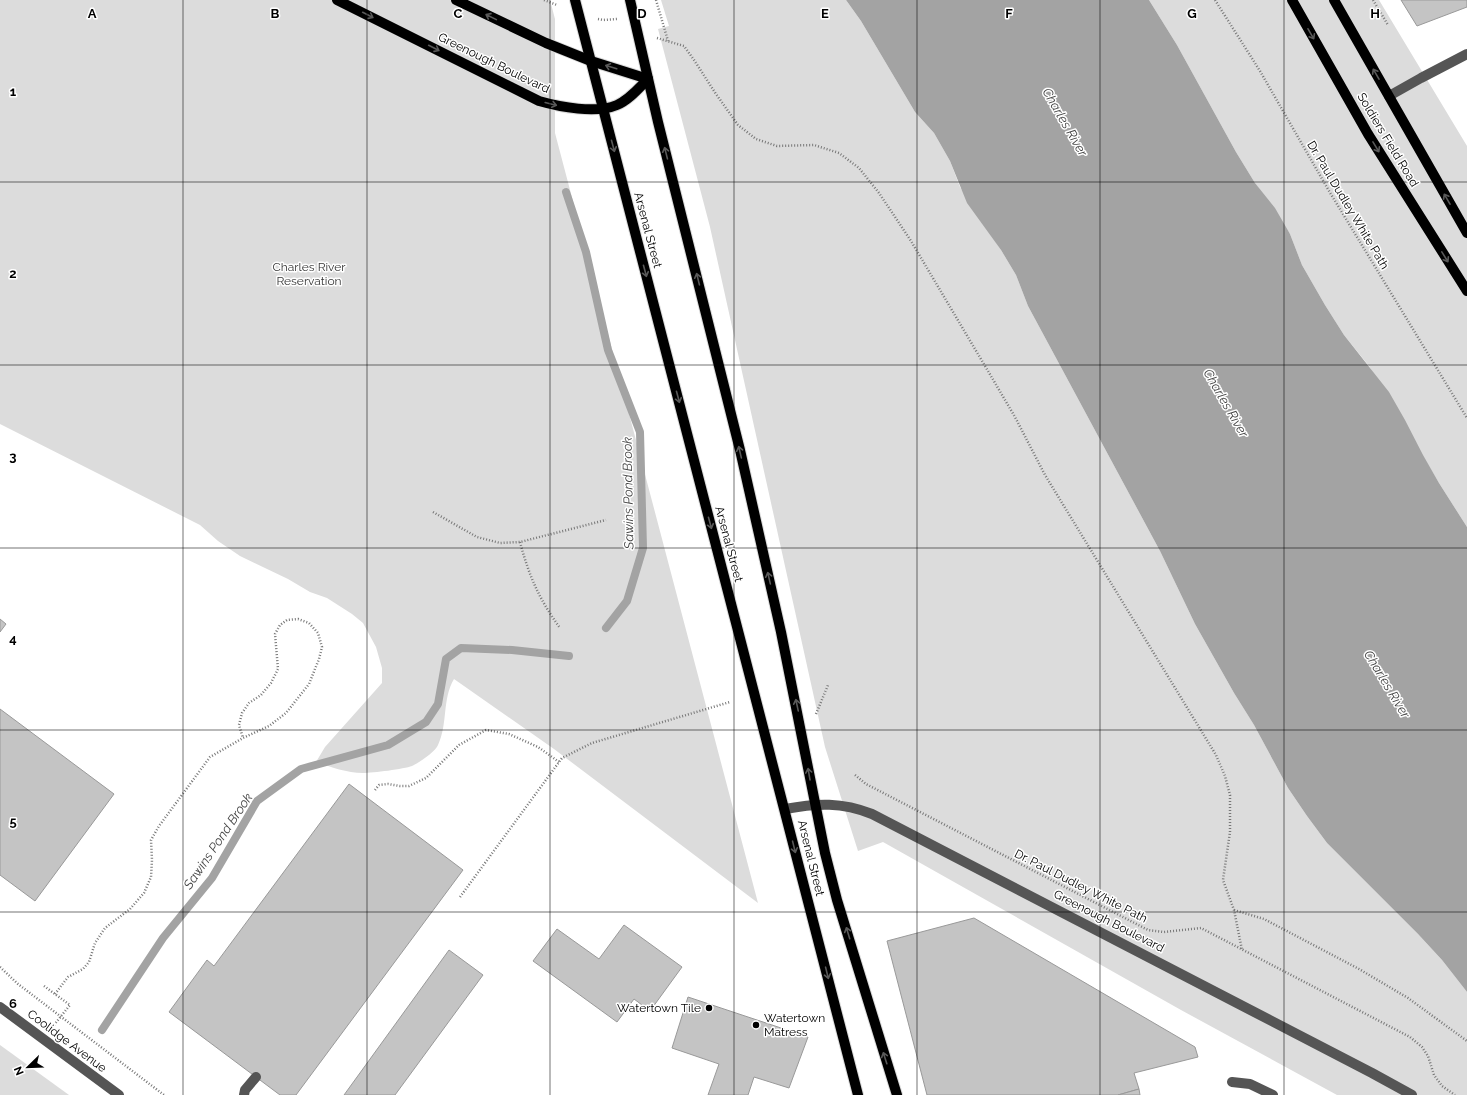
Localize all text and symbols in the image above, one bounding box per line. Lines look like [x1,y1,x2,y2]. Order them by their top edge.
text: A [88,6,97,21]
text: B [271,6,280,21]
text: C [454,6,463,21]
text: D [637,6,647,21]
text: E [821,6,829,21]
text: F [1005,6,1013,21]
text: G [1187,6,1197,21]
text: H [1370,6,1380,21]
one-way arrow [362,12,374,20]
one-way arrow [486,13,498,20]
one-way arrow [1308,28,1316,40]
street label: Greenough Boulevard [436,30,552,96]
one-way arrow [428,45,440,53]
one-way arrow [605,63,618,70]
one-way arrow [1372,68,1380,80]
text: 1 [10,84,17,99]
water label: Charles River [1039,85,1091,159]
street label: Soldiers Field Road [1354,90,1422,190]
one-way arrow [545,101,558,109]
street label: Dr. Paul Dudley White Path [1304,138,1392,272]
one-way arrow [610,139,617,152]
one-way arrow [1372,141,1380,153]
one-way arrow [662,147,669,160]
street label: Arsenal Street [631,191,665,269]
one-way arrow [1443,193,1451,205]
one-way arrow [1441,251,1449,262]
park label: Charles River Reservation [273,260,346,288]
one-way arrow [642,265,650,278]
text: 2 [9,266,17,281]
one-way arrow [694,273,701,286]
water label: Charles River [1200,366,1252,440]
one-way arrow [675,390,682,403]
water label: Sawins Pond Brook [620,437,636,550]
one-way arrow [736,445,744,458]
text: 3 [9,449,17,464]
street label: Arsenal Street [712,505,746,583]
one-way arrow [707,516,715,529]
one-way arrow [765,572,772,585]
text: 4 [9,631,17,646]
water label: Charles River [1361,647,1413,721]
one-way arrow [792,699,800,712]
one-way arrow [805,768,813,781]
water label: Sawins Pond Brook [180,790,256,893]
text: 5 [9,814,17,829]
street label: Arsenal Street [795,818,827,898]
one-way arrow [791,840,799,853]
street label: Dr. Paul Dudley White Path [1012,846,1150,926]
street label: Greenough Boulevard [1051,887,1167,955]
one-way arrow [844,927,851,940]
one-way arrow [824,966,831,979]
text: 6 [9,996,17,1011]
place label: Watertown Tile [617,1001,701,1015]
marker: Watertown Tile [704,1003,714,1013]
street label: Coolidge Avenue [25,1007,109,1075]
place label: Watertown Matress [764,1011,825,1039]
marker: Watertown Matress [751,1020,761,1030]
north arrow [8,1047,48,1087]
one-way arrow [881,1052,889,1064]
text: N [12,1064,27,1077]

